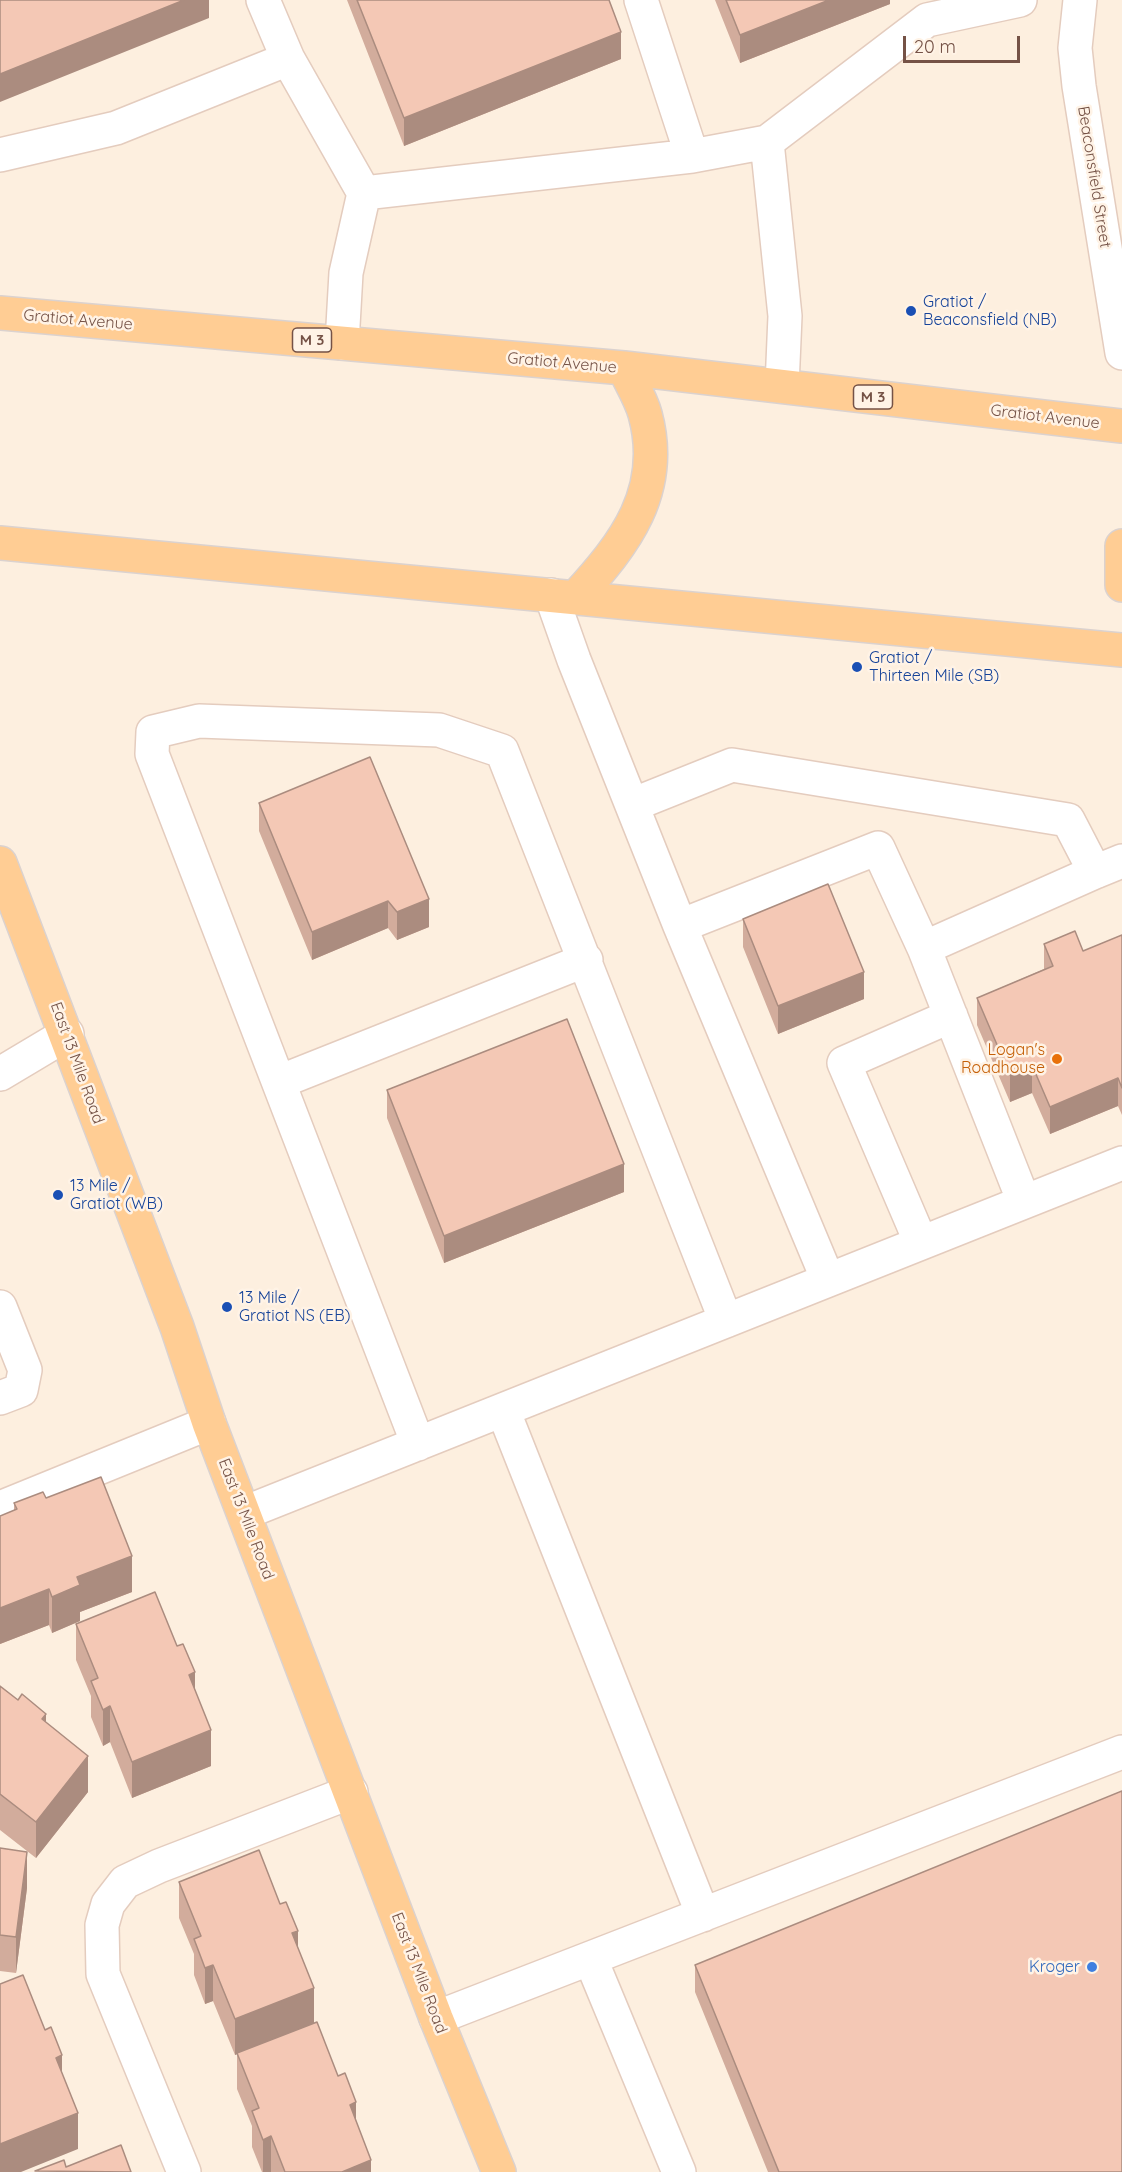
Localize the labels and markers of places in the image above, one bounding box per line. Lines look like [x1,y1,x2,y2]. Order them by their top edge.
place label: Gratiot / Beaconsfield (NB) [923,292,1057,330]
marker: Gratiot / Beaconsfield (NB) [904,304,918,318]
place label: Gratiot / Thirteen Mile (SB) [869,648,999,686]
marker: Gratiot / Thirteen Mile (SB) [850,660,864,674]
place label: Logan's Roadhouse [961,1040,1045,1078]
marker: Logan's Roadhouse [1050,1052,1064,1066]
place label: 13 Mile / Gratiot (WB) [70,1176,163,1214]
marker: 13 Mile / Gratiot (WB) [51,1188,65,1202]
place label: 13 Mile / Gratiot NS (EB) [239,1288,351,1326]
marker: 13 Mile / Gratiot NS (EB) [220,1300,234,1314]
place label: Kroger [1029,1957,1080,1977]
marker: Kroger [1085,1960,1099,1974]

